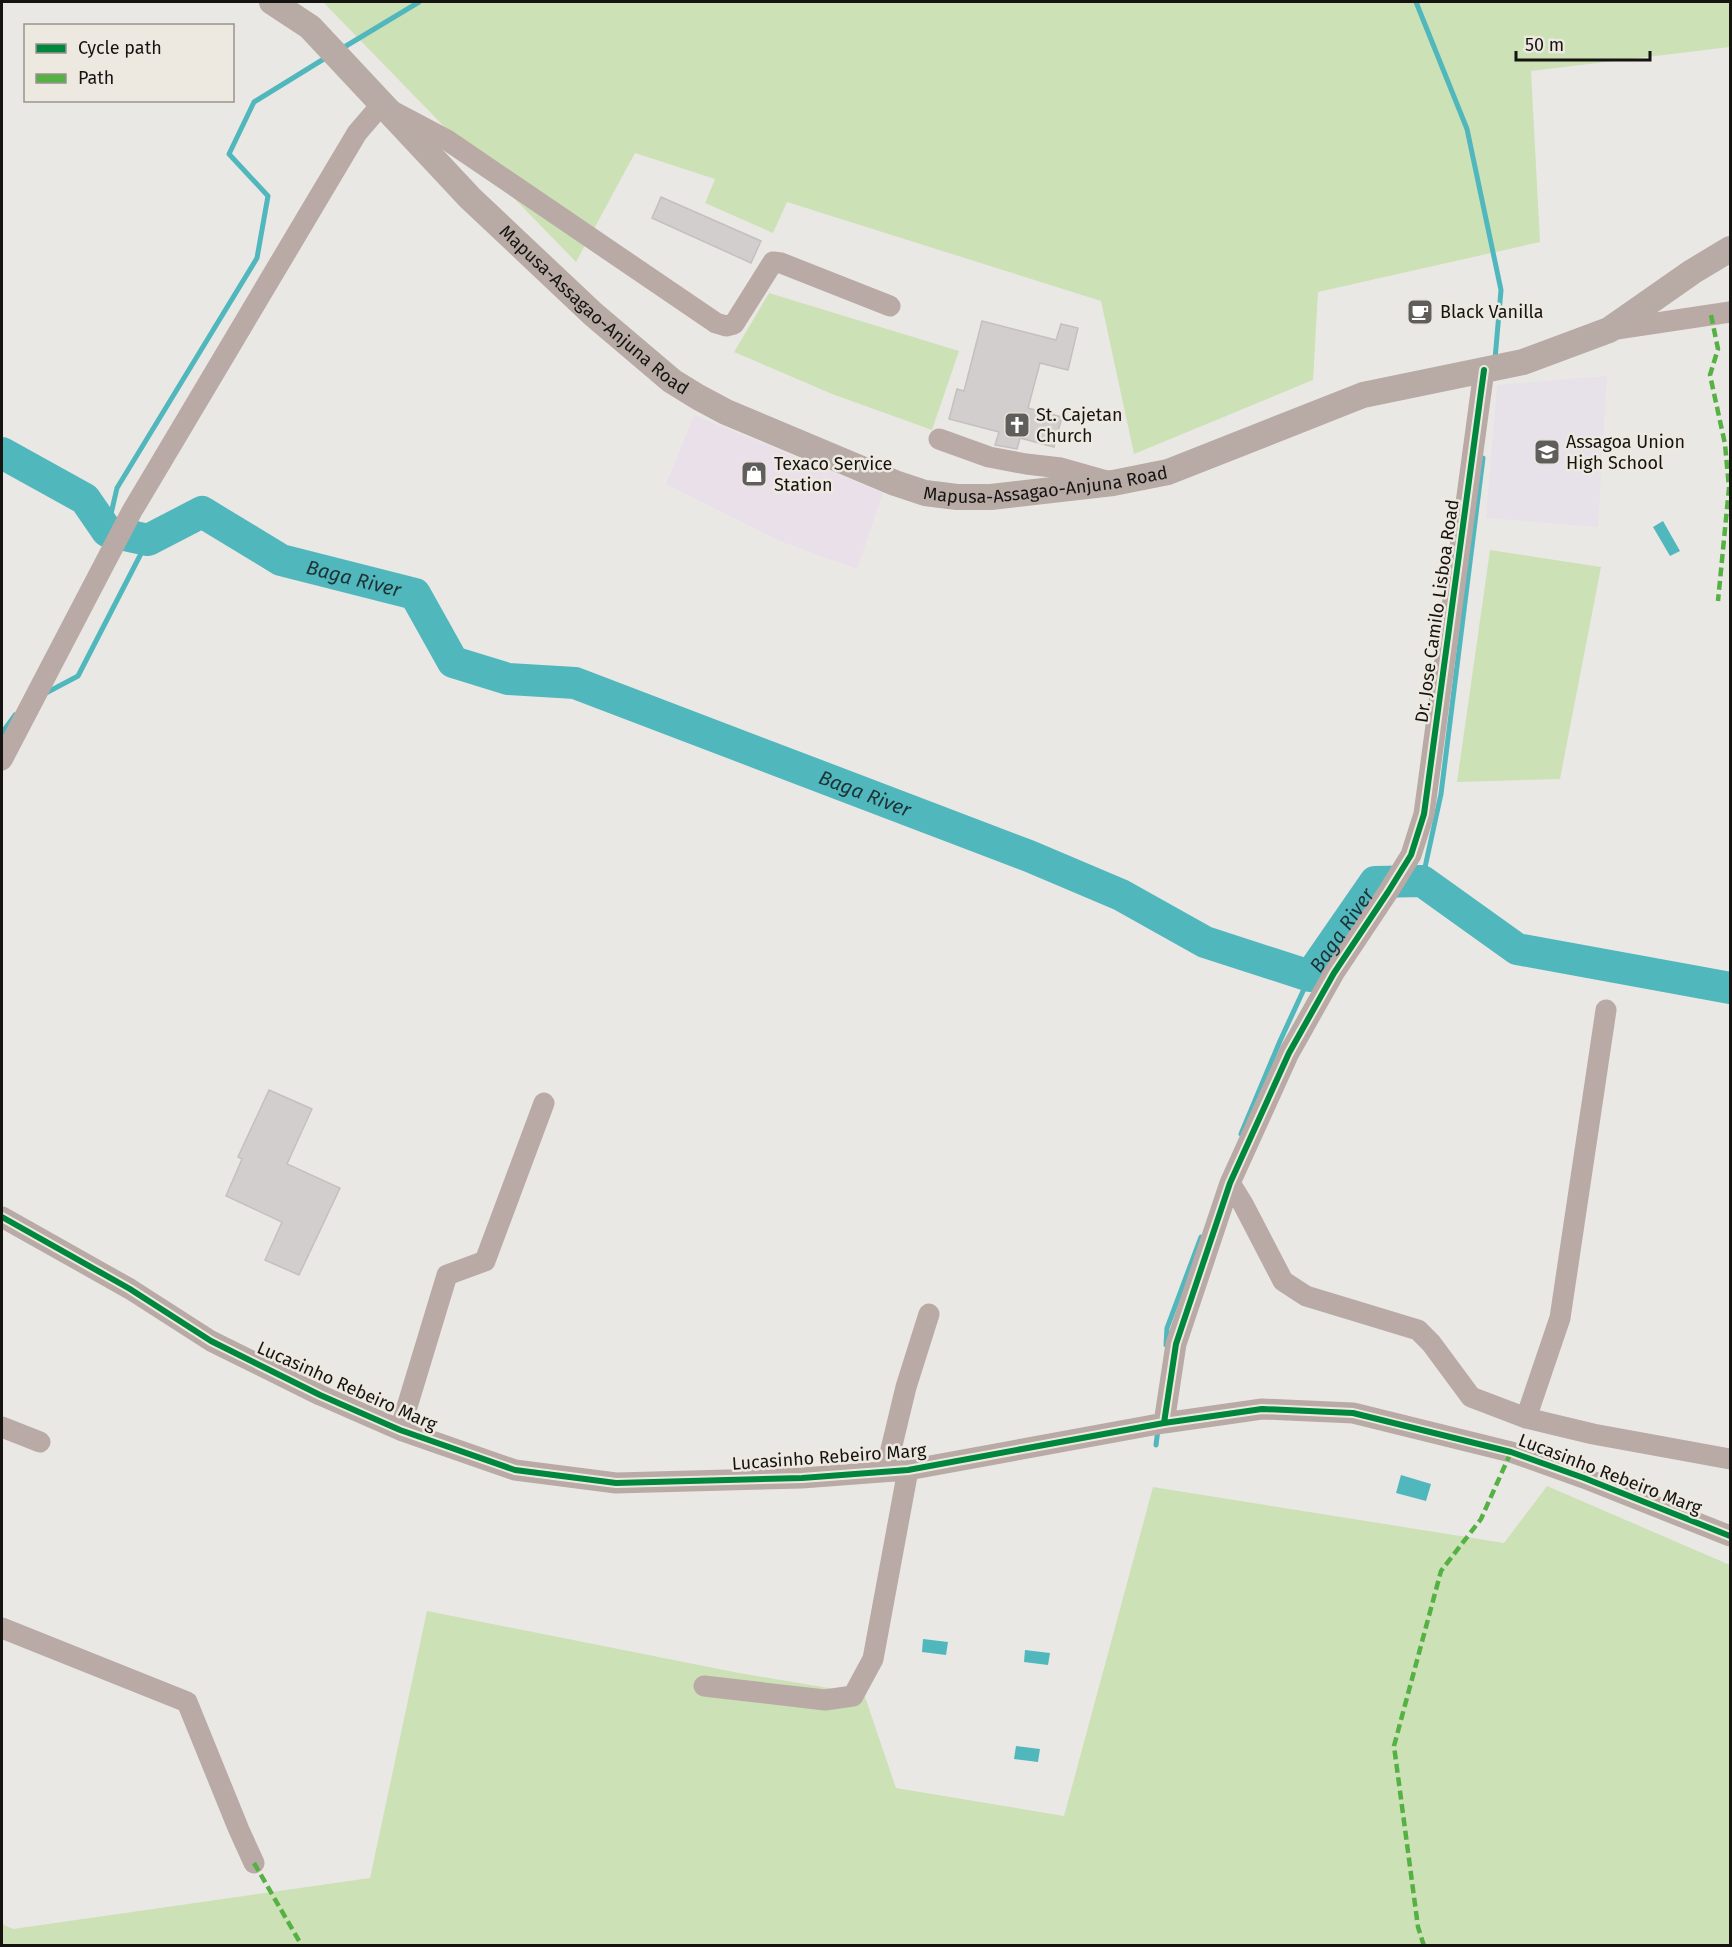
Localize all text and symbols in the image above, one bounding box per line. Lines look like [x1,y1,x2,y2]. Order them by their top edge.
legend [24,24,234,102]
scale bar [1516,24,1650,62]
text: 50 m [1525,34,1564,56]
text: Cycle path [78,37,162,59]
text: Path [78,67,114,89]
street label: Mapusa-Assagao-Anjuna Road [495,220,693,400]
cafe icon: Black Vanilla [1405,297,1435,327]
place label: Black Vanilla [1440,301,1543,323]
place label: St. Cajetan Church [1036,404,1123,447]
church icon: St. Cajetan Church [1002,410,1032,440]
place label: Assagoa Union High School [1566,431,1685,474]
school or university icon: Assagoa Union High School [1532,437,1562,467]
place label: Texaco Service Station [774,453,892,496]
shop icon: Texaco Service Station [739,459,769,489]
street label: Mapusa-Assagao-Anjuna Road [922,461,1169,508]
street label: Dr. Jose Camilo Lisboa Road [1410,498,1464,724]
water label: Baga River [304,555,405,602]
water label: Baga River [815,765,916,822]
water label: Baga River [1304,882,1380,977]
street label: Lucasinho Rebeiro Marg [254,1336,441,1436]
street label: Lucasinho Rebeiro Marg [1515,1429,1705,1519]
street label: Lucasinho Rebeiro Marg [731,1439,927,1475]

